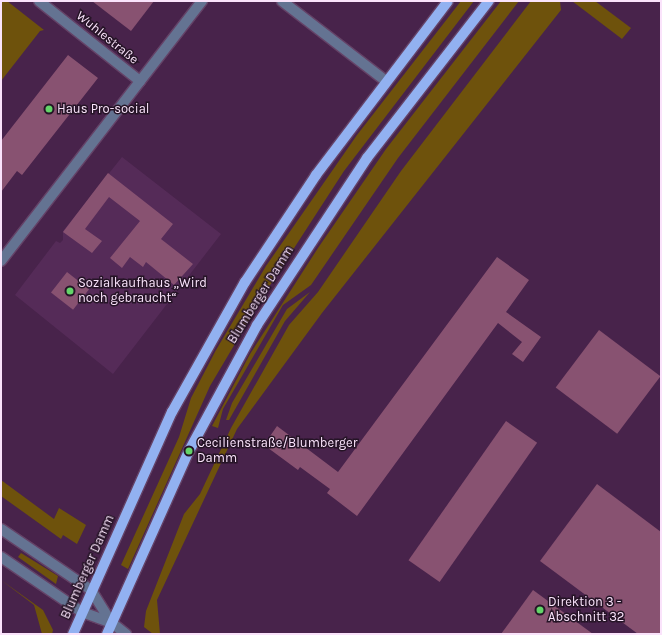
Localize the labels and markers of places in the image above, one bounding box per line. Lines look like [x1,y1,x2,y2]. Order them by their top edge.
place label: Haus Pro-social [57,101,149,117]
marker: Haus Pro-social [44,104,54,114]
place label: Sozialkaufhaus „Wird noch gebraucht“ [78,276,207,307]
marker: Sozialkaufhaus „Wird noch gebraucht“ [65,286,75,296]
place label: Cecilienstraße/Blumberger Damm [197,436,357,467]
marker: Cecilienstraße/Blumberger Damm [184,446,194,456]
place label: Direktion 3 - Abschnitt 32 [548,595,624,626]
marker: Direktion 3 - Abschnitt 32 [535,605,545,615]

